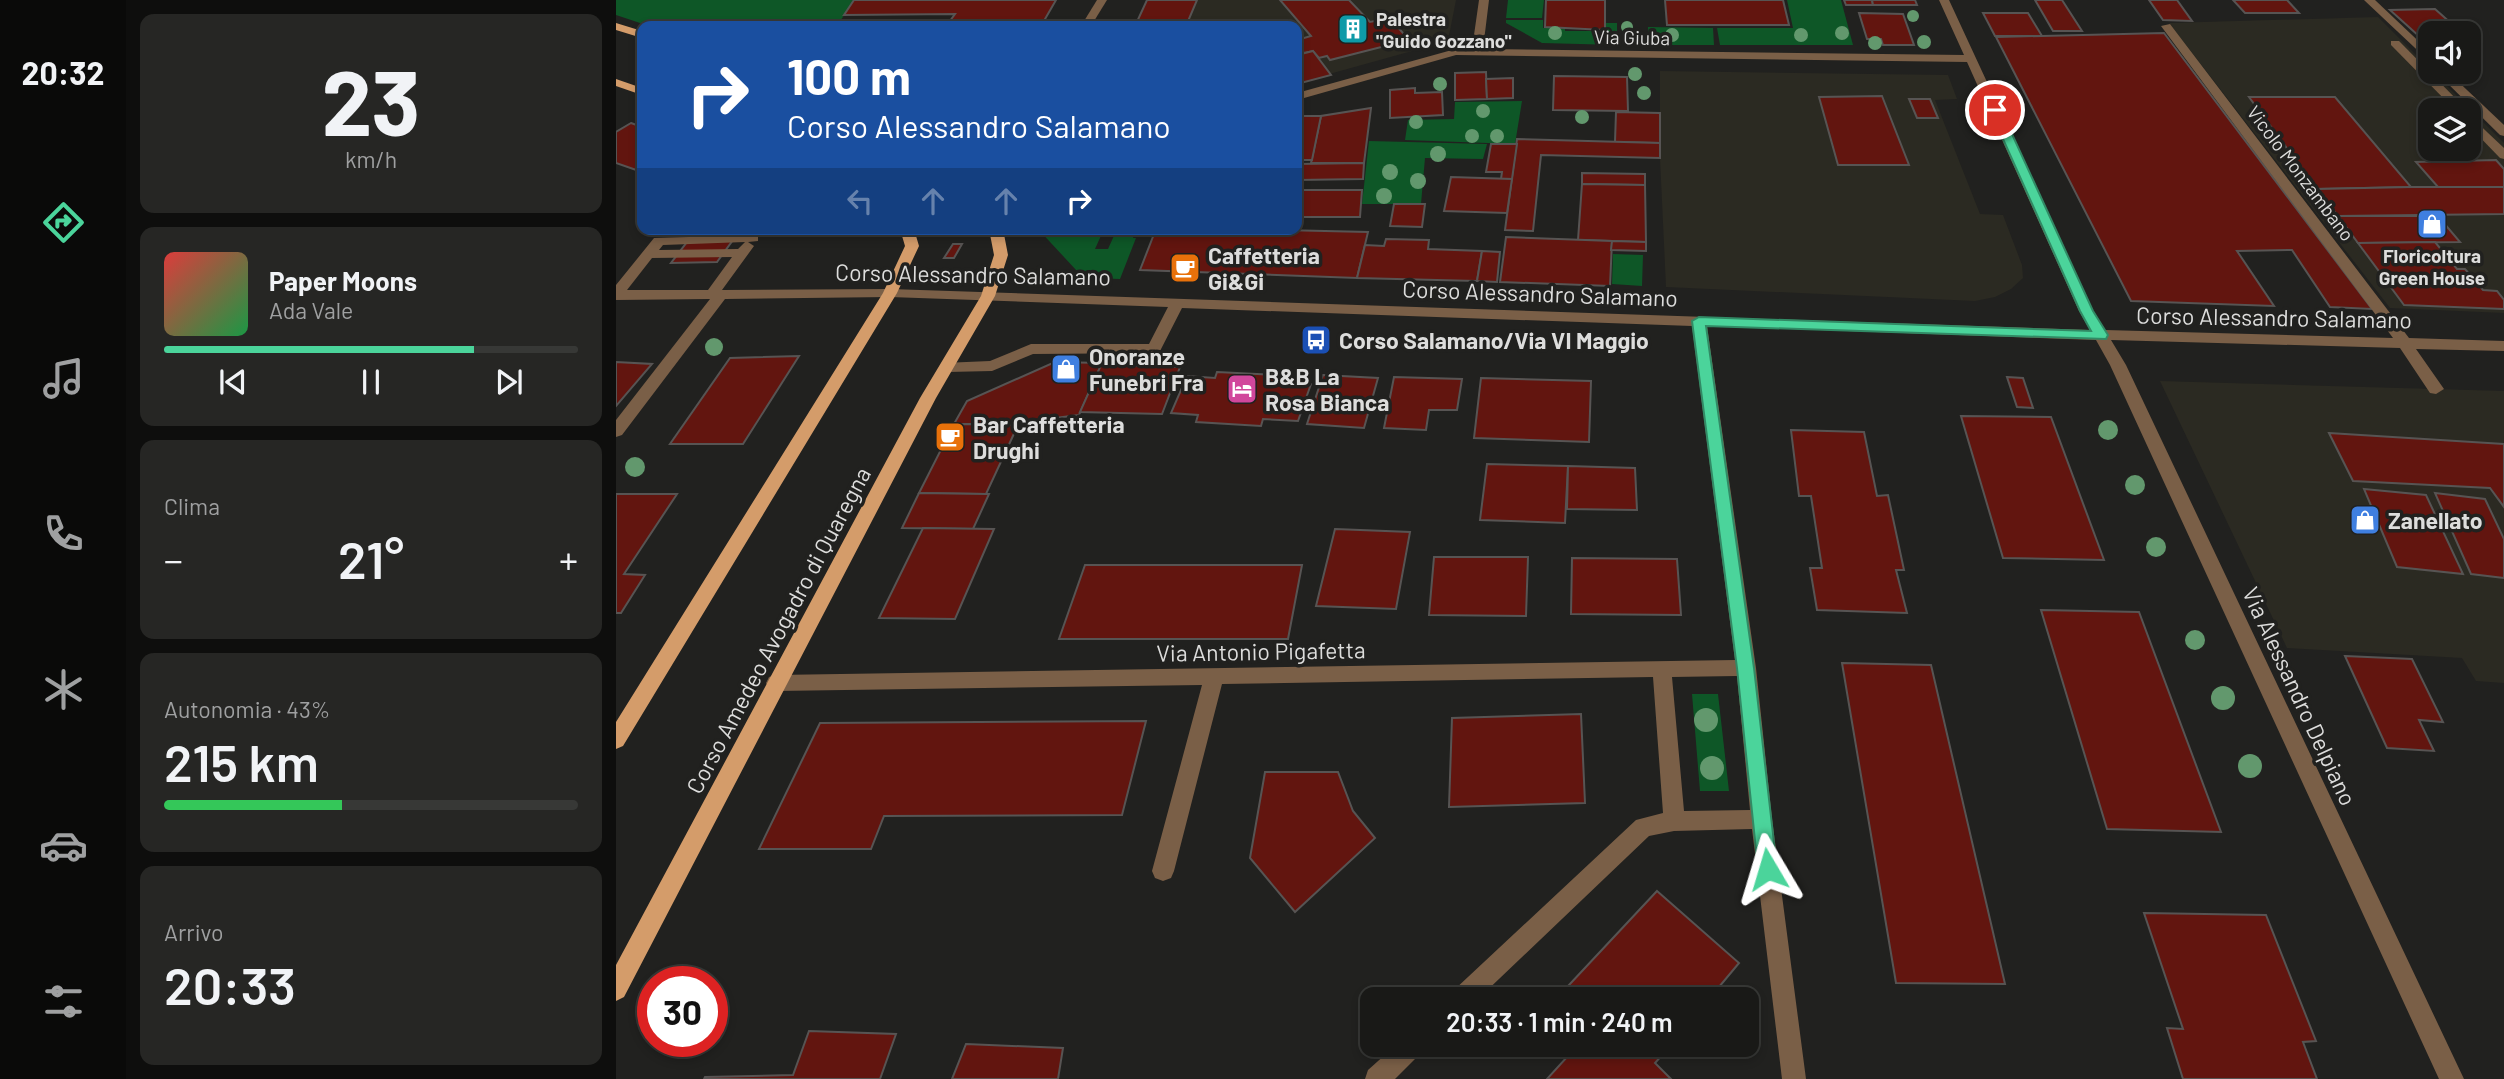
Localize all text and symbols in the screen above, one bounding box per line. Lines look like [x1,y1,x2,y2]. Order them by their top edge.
place label: Palestra "Guido Gozzano" [1376,7,1512,52]
building icon: Palestra "Guido Gozzano" [1336,12,1370,46]
map controls [2418,21,2481,161]
button: sound [2418,21,2481,84]
street label: Via Giuba [1594,25,1670,49]
text: 23 [322,45,420,154]
text: 100 m [787,46,911,105]
icon: right [672,49,763,140]
text: 20:32 [21,53,105,91]
pin [1965,80,2025,140]
icon: arrive [1976,91,2014,129]
button: layers [2418,98,2481,161]
street label: Vicolo Monzambano [2243,101,2359,245]
text: Corso Alessandro Salamano [787,106,1171,144]
text: km/h [345,145,397,173]
icon: left [841,182,879,220]
icon: ahead [914,182,952,220]
icon: ahead [987,182,1025,220]
icon: right [1060,182,1098,220]
icon: directions [39,198,88,247]
shop icon: Floricoltura Green House [2415,207,2449,241]
place label: Caffetteria Gi&Gi [1208,241,1320,295]
place label: Floricoltura Green House [2379,244,2485,289]
cafe icon: Caffetteria Gi&Gi [1168,251,1202,285]
street label: Corso Alessandro Salamano [835,258,1111,290]
text: Paper Moons [269,265,417,296]
street label: Corso Alessandro Salamano [1402,274,1678,312]
text: Ada Vale [269,296,353,324]
street label: Corso Alessandro Salamano [2136,301,2412,333]
bus stop icon: Corso Salamano/Via VI Maggio [1299,323,1333,357]
place label: Corso Salamano/Via VI Maggio [1339,326,1649,354]
place label: Onoranze Funebri Fra [1089,342,1204,396]
shop icon: Onoranze Funebri Fra [1049,352,1083,386]
icon: music [39,354,88,403]
place label: B&B La Rosa Bianca [1265,362,1389,416]
icon: previous [214,363,252,401]
icon: pause [352,363,390,401]
icon: next [490,363,528,401]
hotel icon: B&B La Rosa Bianca [1225,372,1259,406]
place label: Bar Caffetteria Drughi [973,410,1125,464]
cafe icon: Bar Caffetteria Drughi [933,420,967,454]
street label: Corso Amedeo Avogadro di Quaregna [680,462,876,798]
text: Clima [164,492,220,520]
shop icon: Zanellato [2348,503,2382,537]
place label: Zanellato [2388,506,2483,534]
icon: phone [39,509,88,558]
text: 21° [338,527,404,589]
text: − [164,536,183,582]
text: + [559,536,578,582]
street label: Via Alessandro Delpiano [2237,582,2363,810]
street label: Via Antonio Pigafetta [1156,635,1366,667]
icon: climate [39,665,88,714]
text: Autonomia · 43% [164,695,330,723]
text: 215 km [164,730,319,792]
icon: car [39,821,88,870]
position arrow [1731,832,1805,906]
text: Arrivo [164,918,224,946]
text: 20:33 [164,953,296,1015]
speed limit sign: 30 [637,966,728,1057]
icon: filters [39,977,88,1026]
text: 20:33 · 1 min · 240 m [1446,1006,1673,1037]

